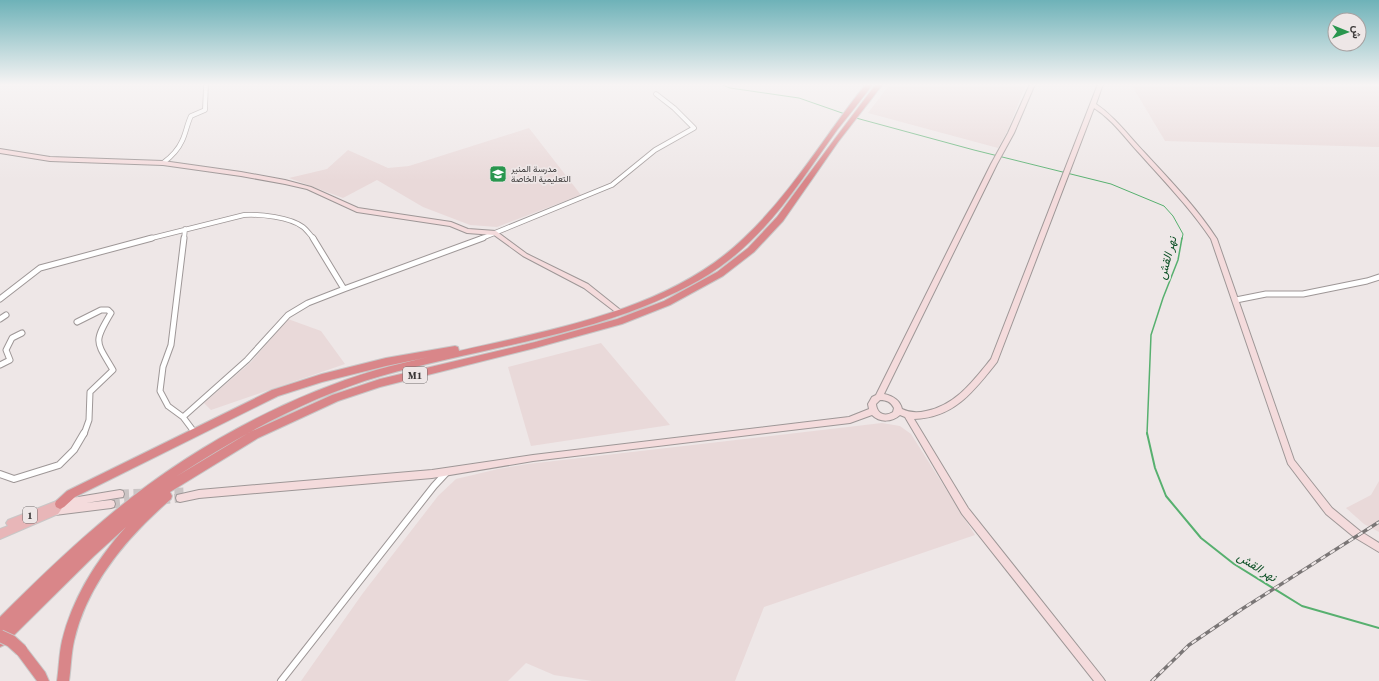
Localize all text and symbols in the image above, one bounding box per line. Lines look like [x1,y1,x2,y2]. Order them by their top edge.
north arrow [1327,12,1367,52]
text: ش [1349,25,1364,39]
place label: مدرسة المنير التعليمية الخاصة [510,163,571,185]
school or university icon: مدرسة المنير التعليمية الخاصة [488,164,508,184]
water label: نهر القش [1154,234,1181,281]
road number: M1 [403,367,427,383]
road number: 1 [23,507,37,523]
water label: نهر القش [1234,549,1280,586]

